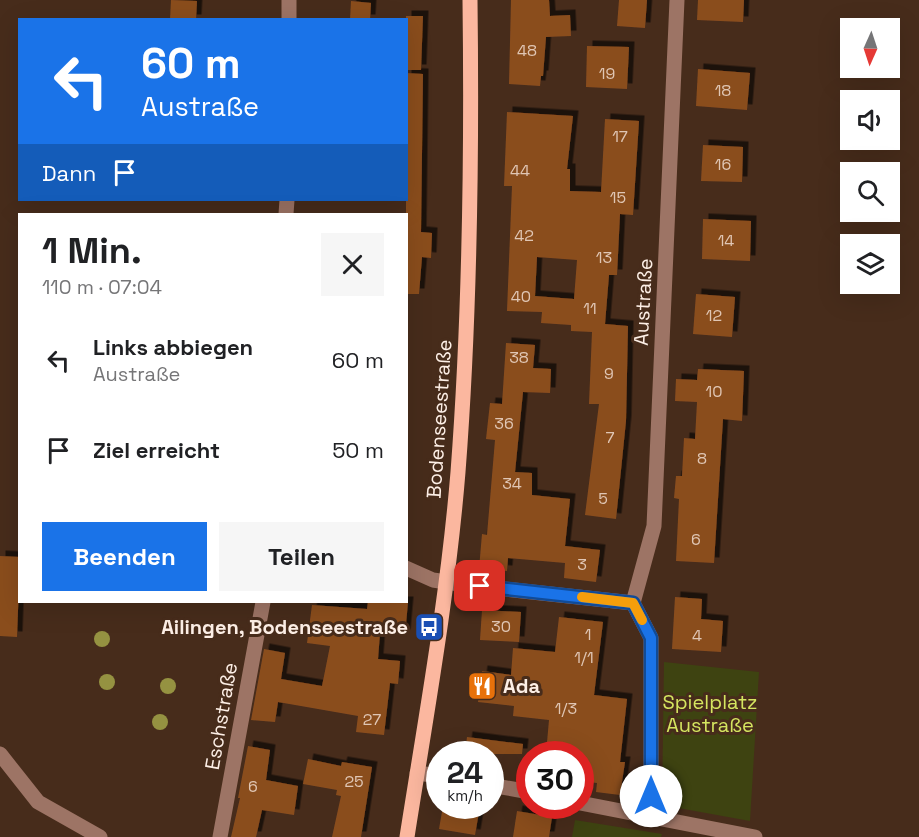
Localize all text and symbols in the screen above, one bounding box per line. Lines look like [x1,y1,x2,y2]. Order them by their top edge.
north arrow [840,18,900,78]
map controls [840,18,900,294]
text: 60 m [141,37,241,90]
house number: 48 [517,40,537,61]
icon: left [42,42,120,120]
house number: 19 [599,63,615,84]
house number: 18 [715,80,731,101]
text: Austraße [141,89,259,124]
button: sound [840,90,900,150]
house number: 17 [612,126,628,147]
house number: 16 [715,154,731,175]
icon: arrive [108,156,141,189]
text: Dann [42,159,96,187]
house number: 44 [510,160,530,181]
button: search [840,162,900,222]
house number: 15 [610,187,626,208]
house number: 42 [514,225,534,246]
text: 1 Min. [42,228,142,274]
house number: 14 [718,230,734,251]
button: close [321,233,384,296]
button: layers [840,234,900,294]
house number: 13 [596,247,612,268]
street label: Austraße [628,258,658,346]
text: 110 m · 07:04 [42,274,162,300]
house number: 40 [511,286,531,307]
house number: 11 [583,298,597,319]
house number: 12 [706,305,722,326]
text: Links abbiegen [93,333,253,361]
street label: Bodenseestraße [420,339,458,499]
icon: left [42,344,75,377]
text: 60 m [332,346,384,374]
house number: 38 [509,347,529,368]
text: Austraße [93,361,180,387]
house number: 9 [604,363,614,384]
house number: 10 [706,381,722,402]
house number: 36 [494,413,514,434]
house number: 7 [605,427,615,448]
icon: arrive [42,434,75,467]
text: Ziel erreicht [93,436,220,464]
text: 50 m [332,436,384,464]
house number: 8 [697,448,707,469]
house number: 34 [502,473,522,494]
house number: 5 [598,488,608,509]
button: Beenden [42,522,207,591]
button: Teilen [219,522,384,591]
house number: 6 [691,529,701,550]
house number: 3 [577,554,587,575]
pin [454,560,505,611]
icon: arrive [463,569,496,602]
bus stop icon: Ailingen, Bodenseestraße [413,611,445,643]
place label: Ailingen, Bodenseestraße [161,614,408,640]
house number: 30 [491,616,511,637]
house number: 1 [585,624,591,645]
house number: 4 [692,625,702,646]
house number: 1/1 [574,647,594,668]
street label: Eschstraße [199,660,243,772]
restaurant icon: Ada [466,670,498,702]
place label: Ada [503,673,540,699]
park label: Spielplatz Austraße [662,689,758,738]
house number: 1/3 [555,698,577,719]
house number: 27 [363,709,381,730]
speed limit sign: 30 [516,741,594,819]
text: 24 [447,753,483,792]
position arrow [619,764,683,828]
house number: 25 [344,771,364,792]
house number: 6 [248,776,258,797]
text: km/h [447,786,483,805]

